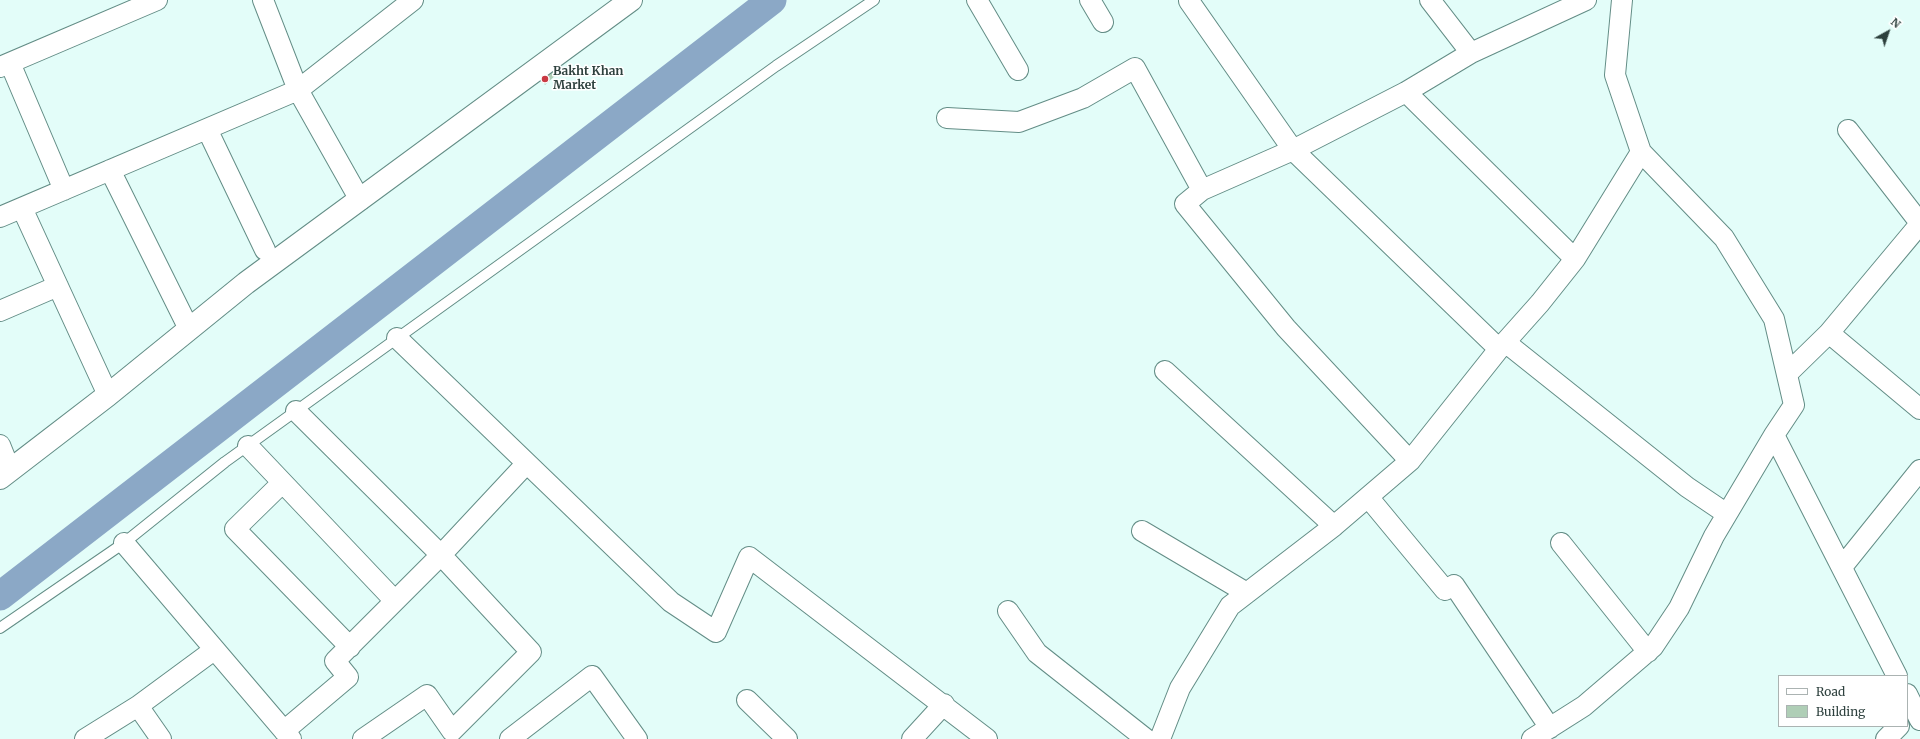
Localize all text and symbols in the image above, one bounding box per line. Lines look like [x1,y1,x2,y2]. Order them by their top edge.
north arrow [1868,12,1908,52]
text: N [1888,15,1904,31]
place label: Bakht Khan Market [553,65,623,93]
marker: Bakht Khan Market [540,74,550,84]
legend [1778,675,1908,727]
text: Road [1816,684,1845,699]
text: Building [1816,704,1865,719]

